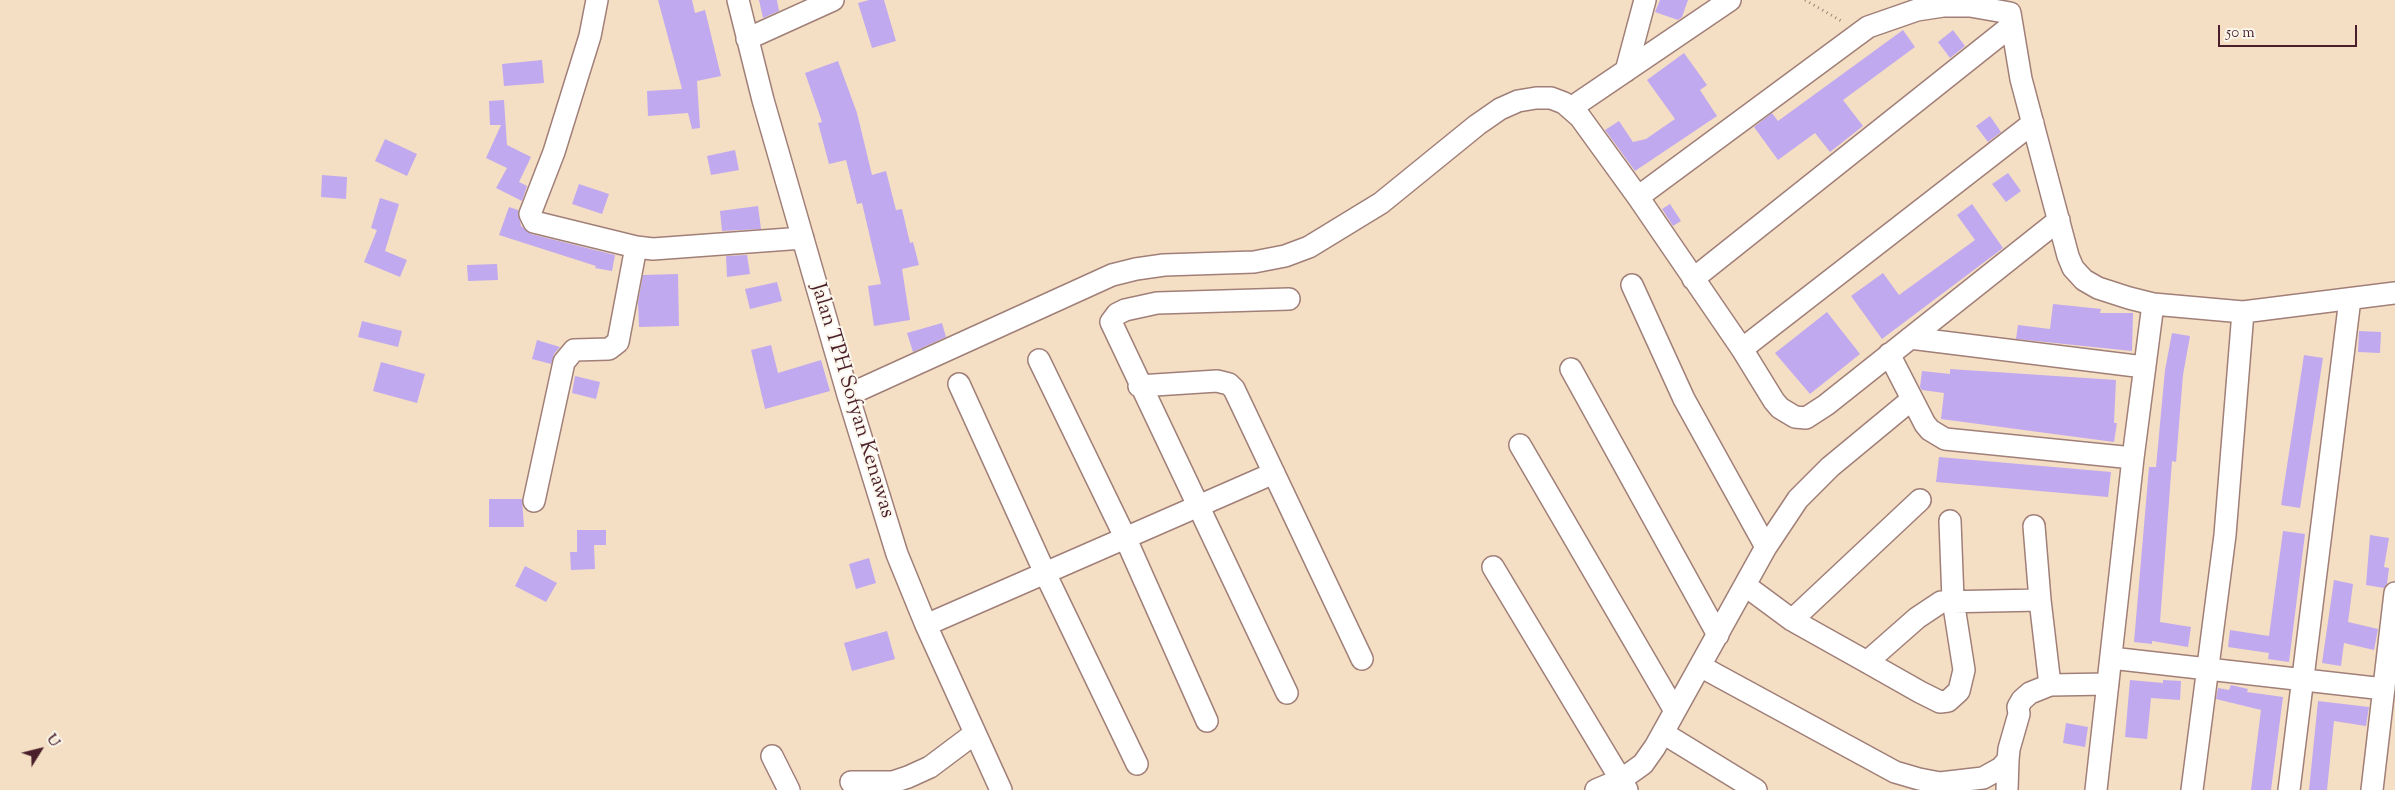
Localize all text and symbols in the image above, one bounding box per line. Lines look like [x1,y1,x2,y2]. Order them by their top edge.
scale bar [2220,15,2359,47]
text: 50 m [2226,23,2255,44]
street label: Jalan TPH Sofyan Kenawas [803,281,899,521]
north arrow [15,725,65,775]
text: U [41,731,64,752]

